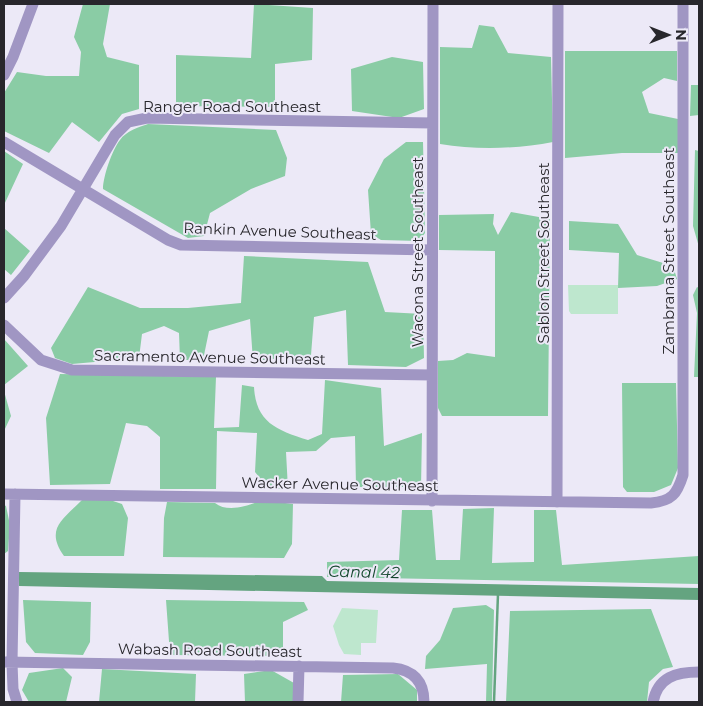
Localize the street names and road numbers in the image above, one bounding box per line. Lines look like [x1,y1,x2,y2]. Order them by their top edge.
street label: Ranger Road Southeast [143,97,321,116]
street label: Zambrana Street Southeast [659,147,678,355]
street label: Wacona Street Southeast [408,157,427,347]
street label: Sablon Street Southeast [534,162,553,344]
street label: Rankin Avenue Southeast [183,218,377,244]
street label: Sacramento Avenue Southeast [94,345,326,369]
street label: Wacker Avenue Southeast [241,473,439,495]
street label: Wabash Road Southeast [118,639,302,661]

